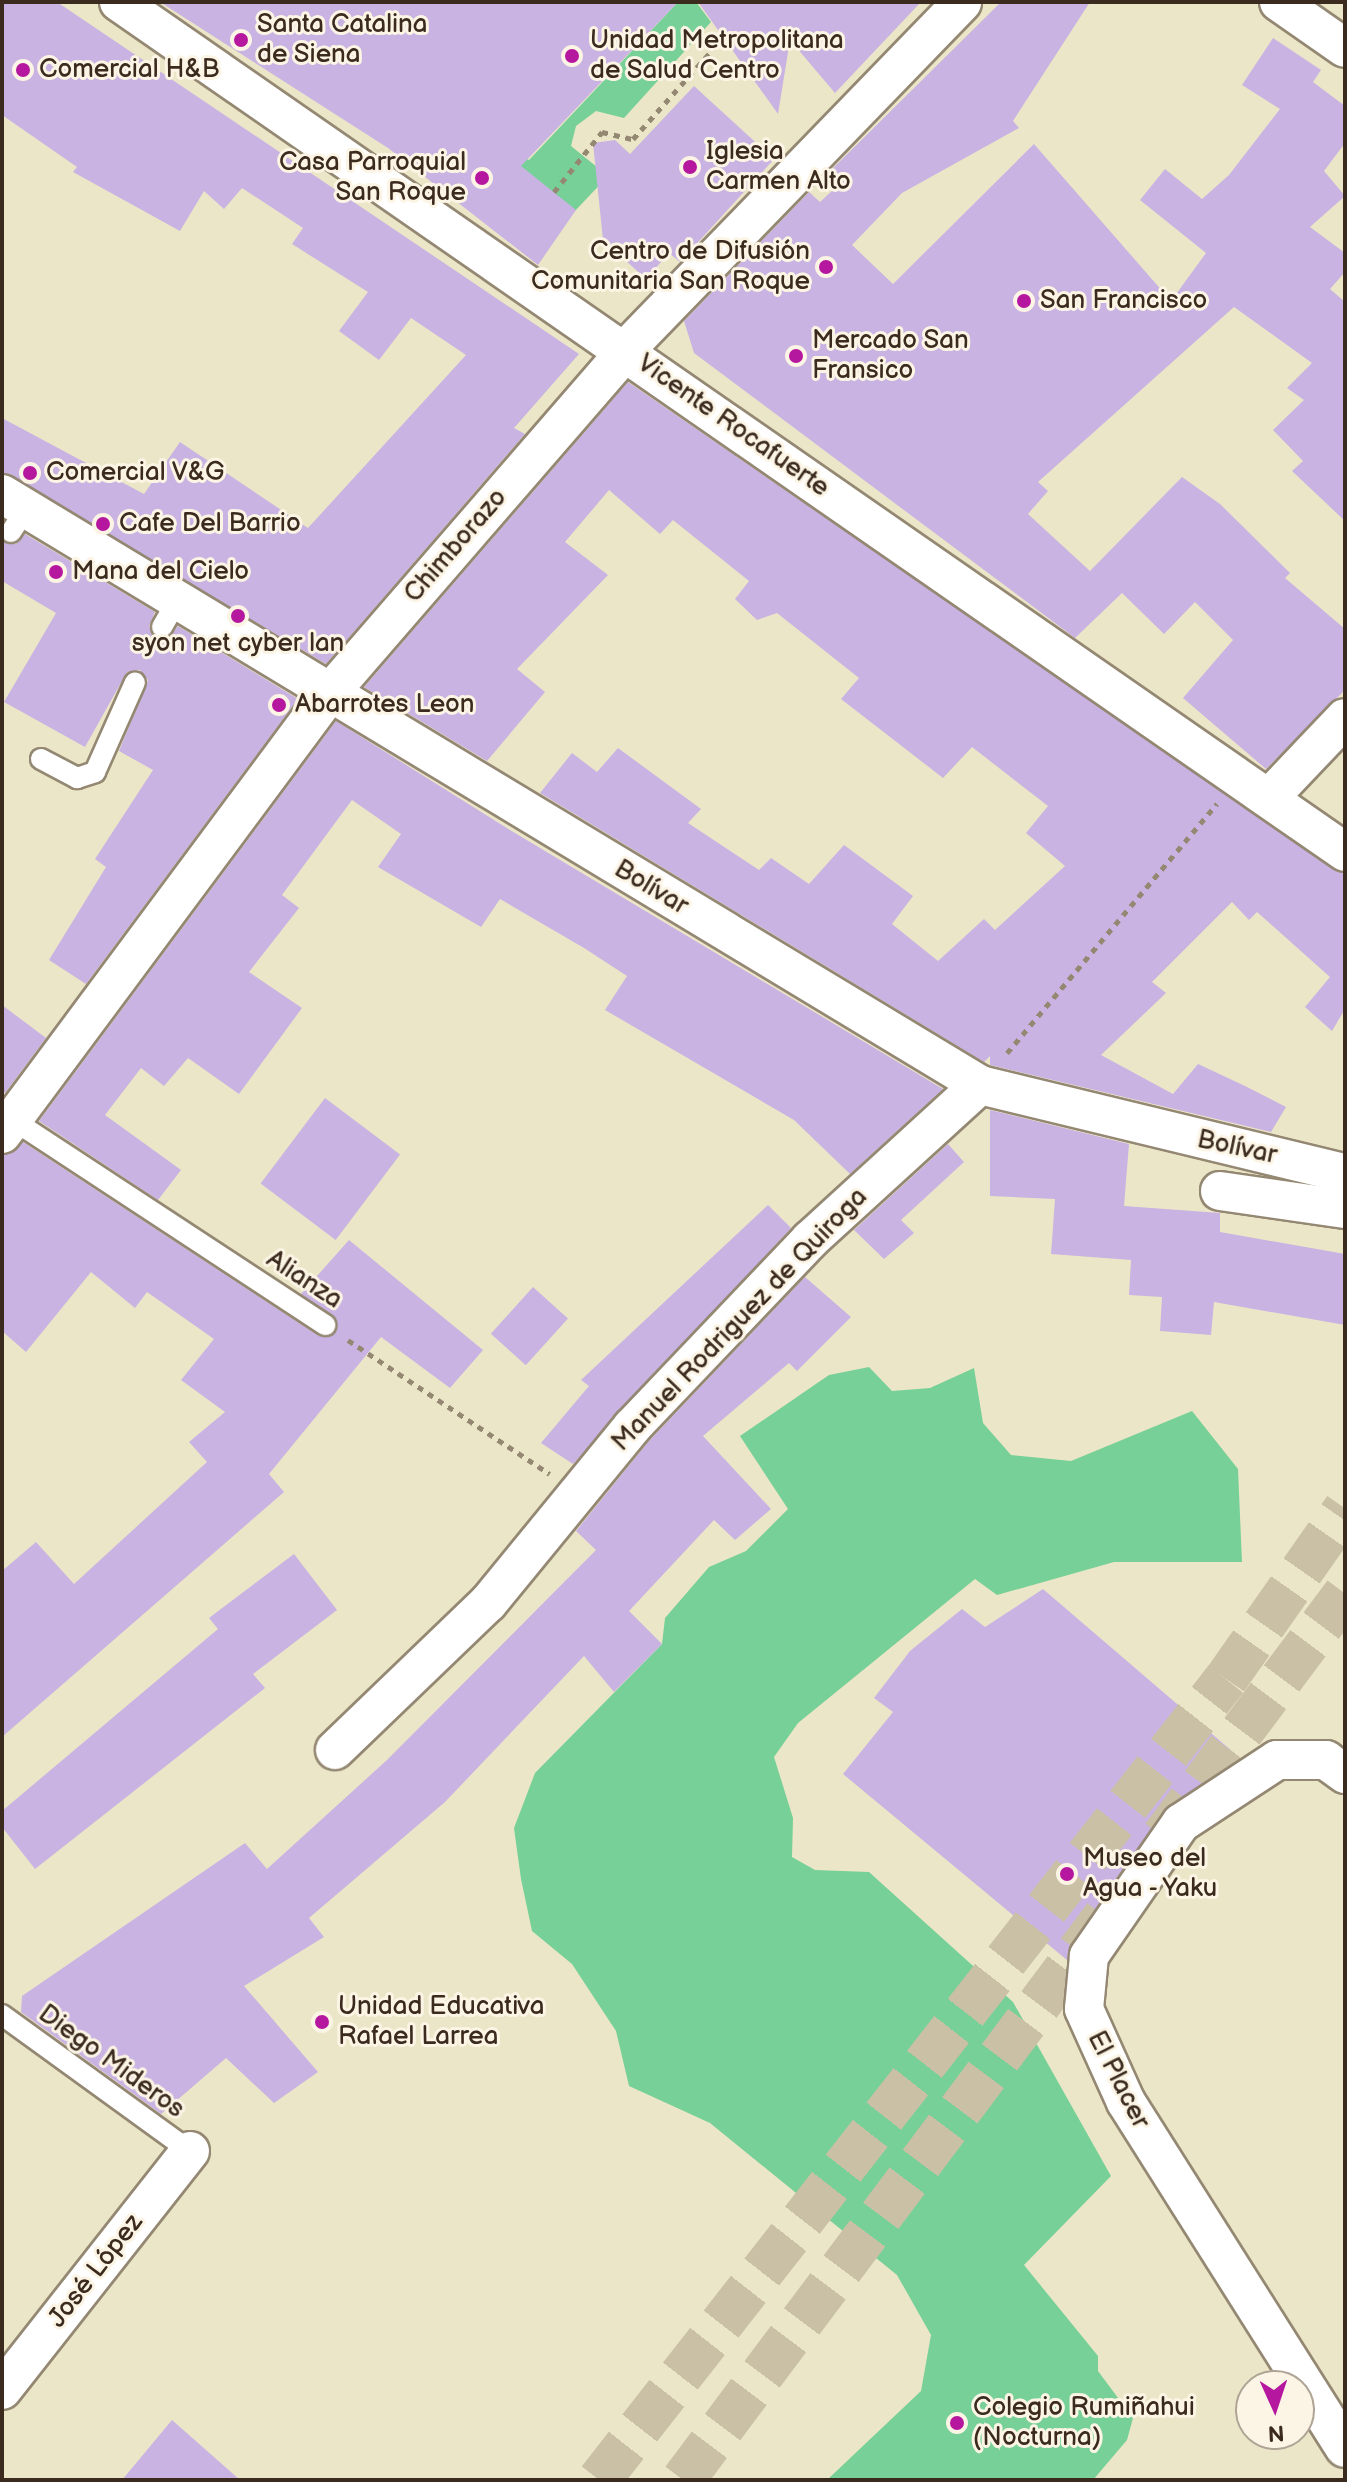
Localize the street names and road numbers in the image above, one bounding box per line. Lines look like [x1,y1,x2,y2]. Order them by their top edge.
street label: Vicente Rocafuerte [631,348,835,504]
street label: Chimborazo [398,483,514,609]
street label: Bolívar [608,854,694,922]
street label: Bolívar [1194,1124,1280,1172]
street label: Manuel Rodriguez de Quiroga [606,1182,874,1458]
street label: Alianza [260,1244,348,1316]
street label: Diego Mideros [32,1999,190,2125]
street label: El Placer [1080,2026,1156,2134]
street label: José López [42,2208,150,2334]

